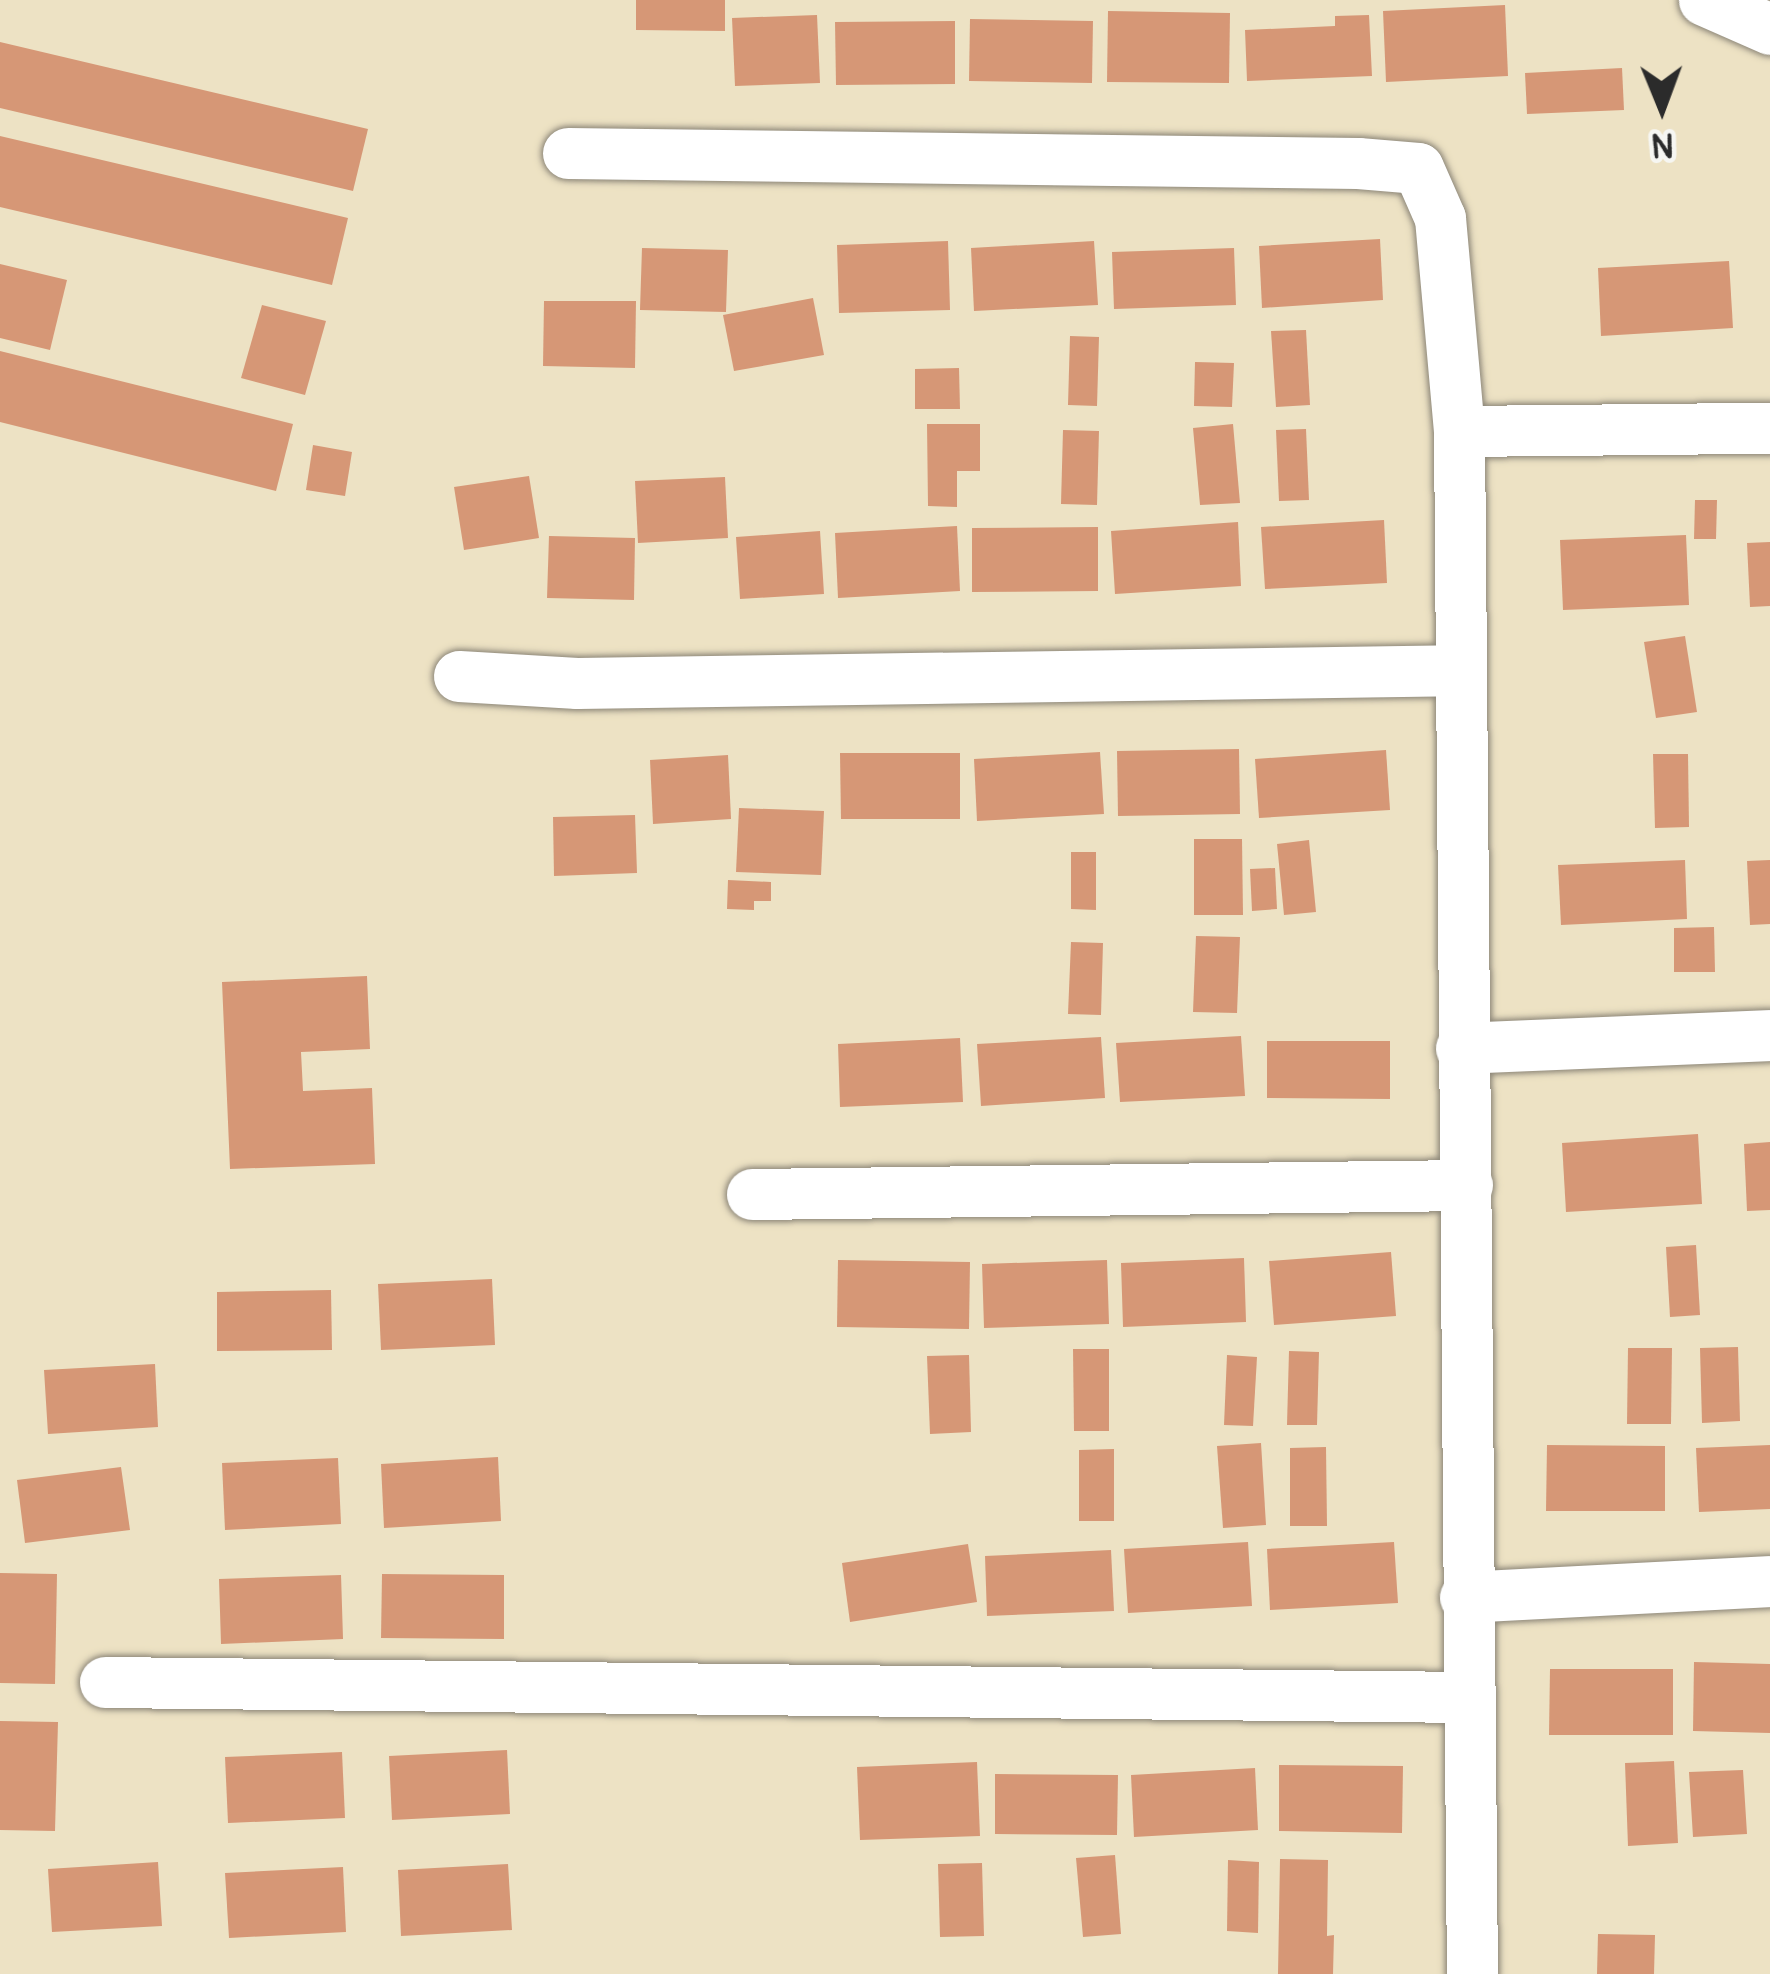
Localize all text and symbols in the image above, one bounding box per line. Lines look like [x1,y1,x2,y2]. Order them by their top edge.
north arrow [1602,48,1722,168]
text: N [1651,124,1674,165]

